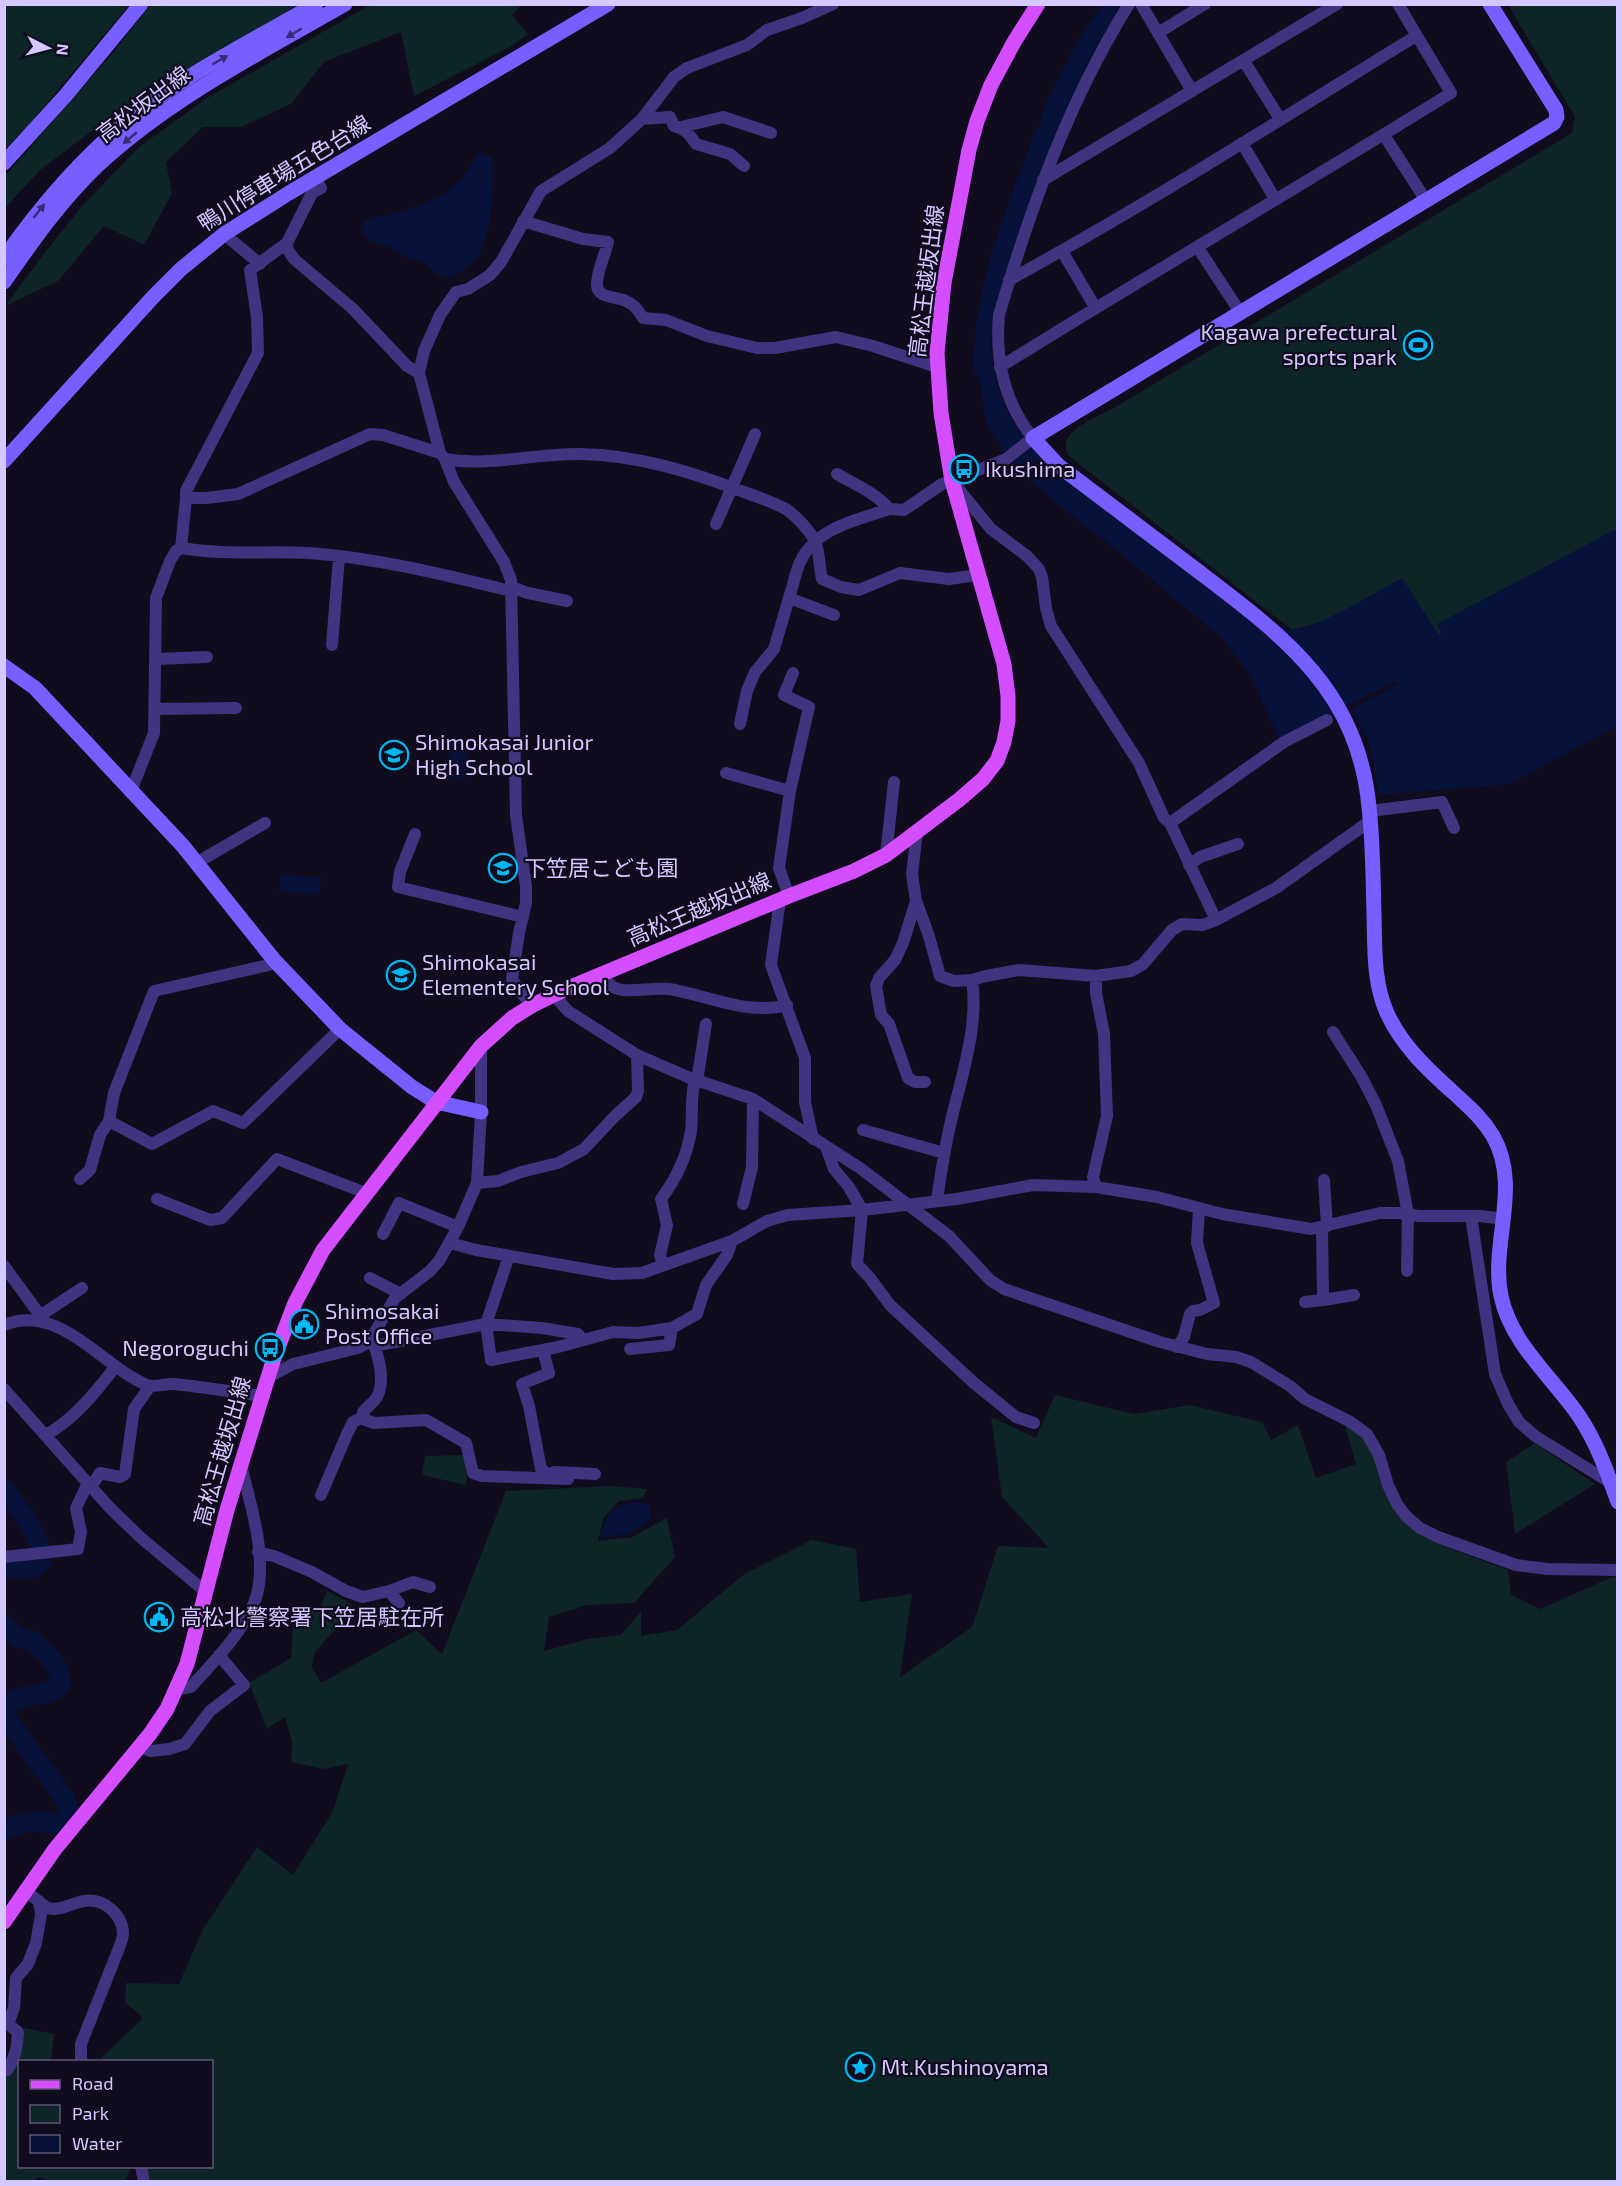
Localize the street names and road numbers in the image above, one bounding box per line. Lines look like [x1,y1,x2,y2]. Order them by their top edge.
street label: 高松坂出線 [91,60,194,147]
street label: 鴨川停車場五色台線 [193,109,374,236]
street label: 高松王越坂出線 [903,203,947,359]
street label: 高松王越坂出線 [623,866,775,950]
street label: 高松王越坂出線 [187,1373,255,1528]

